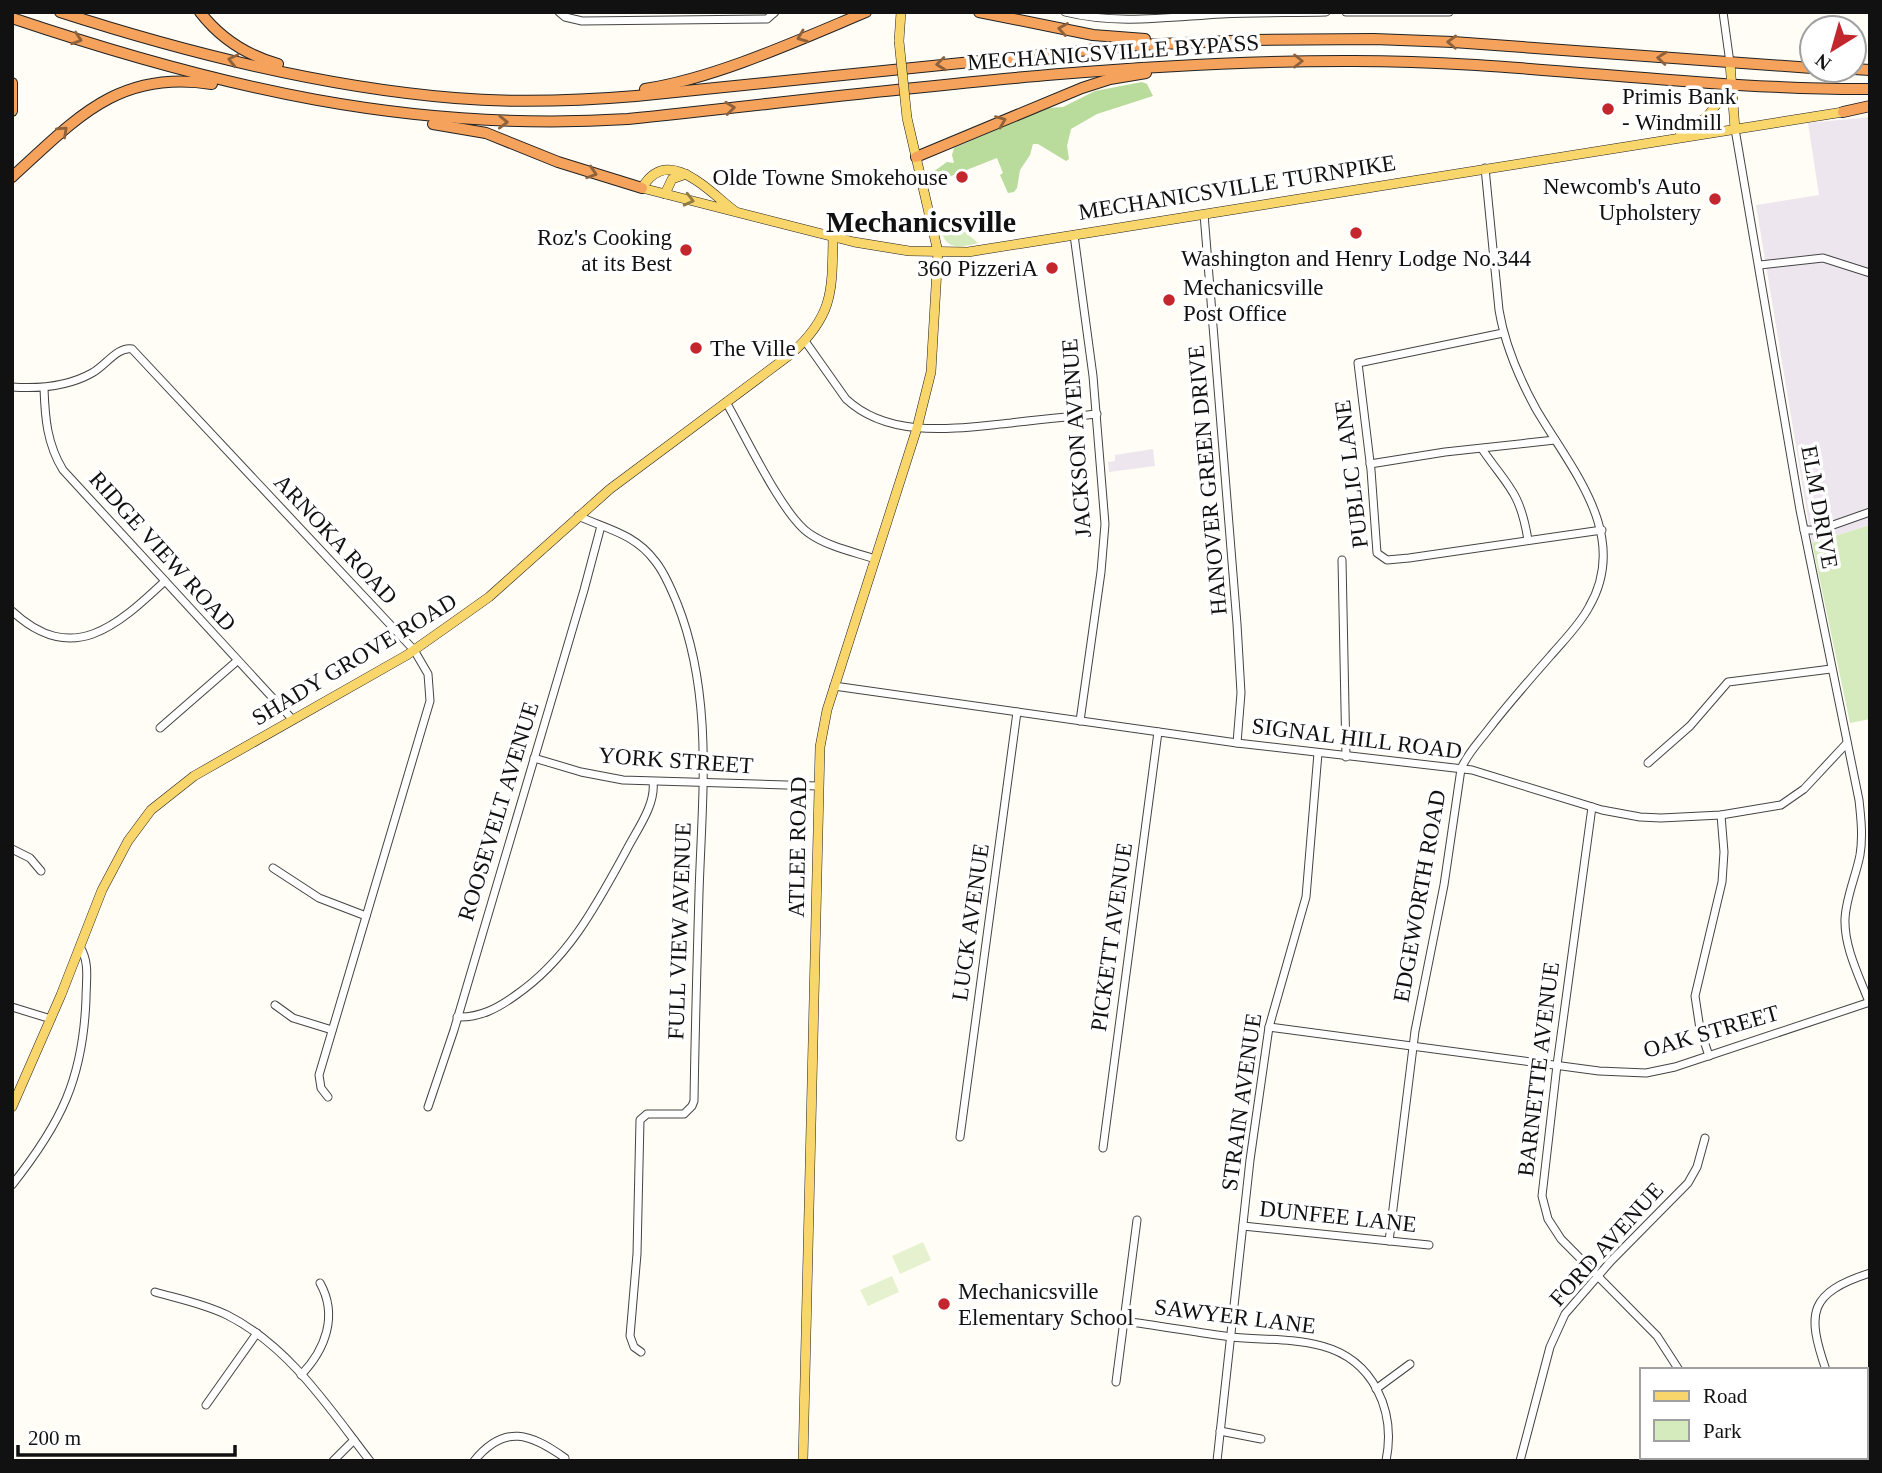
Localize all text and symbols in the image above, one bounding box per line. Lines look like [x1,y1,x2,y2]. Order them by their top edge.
north arrow [1798,14,1868,84]
one-way arrow [1057,23,1069,38]
one-way arrow [797,29,809,43]
street label: MECHANICSVILLE BYPASS [966,30,1260,75]
one-way arrow [70,31,83,45]
one-way arrow [1446,34,1457,49]
text: N [1811,49,1835,75]
one-way arrow [1657,51,1668,66]
one-way arrow [1293,53,1304,69]
one-way arrow [227,54,239,69]
one-way arrow [935,56,946,71]
place label: Primis Bank - Windmill [1622,84,1737,135]
one-way arrow [724,101,735,116]
marker: Primis Bank - Windmill [1600,101,1616,117]
one-way arrow [498,114,509,129]
one-way arrow [995,116,1007,130]
one-way arrow [55,127,68,139]
street label: MECHANICSVILLE TURNPIKE [1077,150,1398,225]
one-way arrow [585,165,597,179]
place label: Olde Towne Smokehouse [712,165,948,190]
marker: Olde Towne Smokehouse [954,169,970,185]
place label: Newcomb's Auto Upholstery [1543,174,1701,225]
marker: Newcomb's Auto Upholstery [1707,191,1723,207]
one-way arrow [683,192,695,206]
district label: Mechanicsville [826,205,1016,238]
place label: Roz's Cooking at its Best [537,225,673,276]
marker: Washington and Henry Lodge No.344 [1348,225,1364,241]
marker: Roz's Cooking at its Best [678,242,694,258]
place label: Washington and Henry Lodge No.344 [1181,246,1532,271]
place label: 360 PizzeriA [917,256,1038,281]
marker: 360 PizzeriA [1044,260,1060,276]
place label: Mechanicsville Post Office [1183,275,1324,326]
marker: Mechanicsville Post Office [1161,292,1177,308]
place label: The Ville [710,336,796,361]
street label: JACKSON AVENUE [1057,338,1096,538]
marker: The Ville [688,340,704,356]
street label: HANOVER GREEN DRIVE [1183,344,1232,616]
street label: PUBLIC LANE [1330,399,1373,549]
street label: ELM DRIVE [1796,444,1843,571]
street label: RIDGE VIEW ROAD [84,466,241,636]
street label: ARNOKA ROAD [269,469,402,609]
street label: SHADY GROVE ROAD [247,588,461,730]
street label: ROOSEVELT AVENUE [453,699,544,924]
street label: SIGNAL HILL ROAD [1250,713,1464,764]
street label: YORK STREET [598,743,754,778]
street label: ATLEE ROAD [784,776,811,918]
street label: EDGEWORTH ROAD [1388,788,1450,1004]
street label: FULL VIEW AVENUE [663,822,696,1040]
street label: PICKETT AVENUE [1086,841,1137,1033]
street label: LUCK AVENUE [947,842,994,1002]
street label: BARNETTE AVENUE [1513,960,1564,1178]
street label: OAK STREET [1640,1000,1782,1063]
street label: STRAIN AVENUE [1217,1012,1266,1193]
street label: FORD AVENUE [1544,1177,1668,1311]
street label: DUNFEE LANE [1258,1196,1418,1237]
place label: Mechanicsville Elementary School [958,1279,1134,1330]
street label: SAWYER LANE [1153,1294,1317,1339]
marker: Mechanicsville Elementary School [936,1296,952,1312]
legend [1640,1368,1868,1459]
text: Road [1703,1384,1748,1408]
scale bar [18,1414,234,1458]
text: Park [1703,1419,1742,1443]
text: 200 m [28,1426,81,1450]

